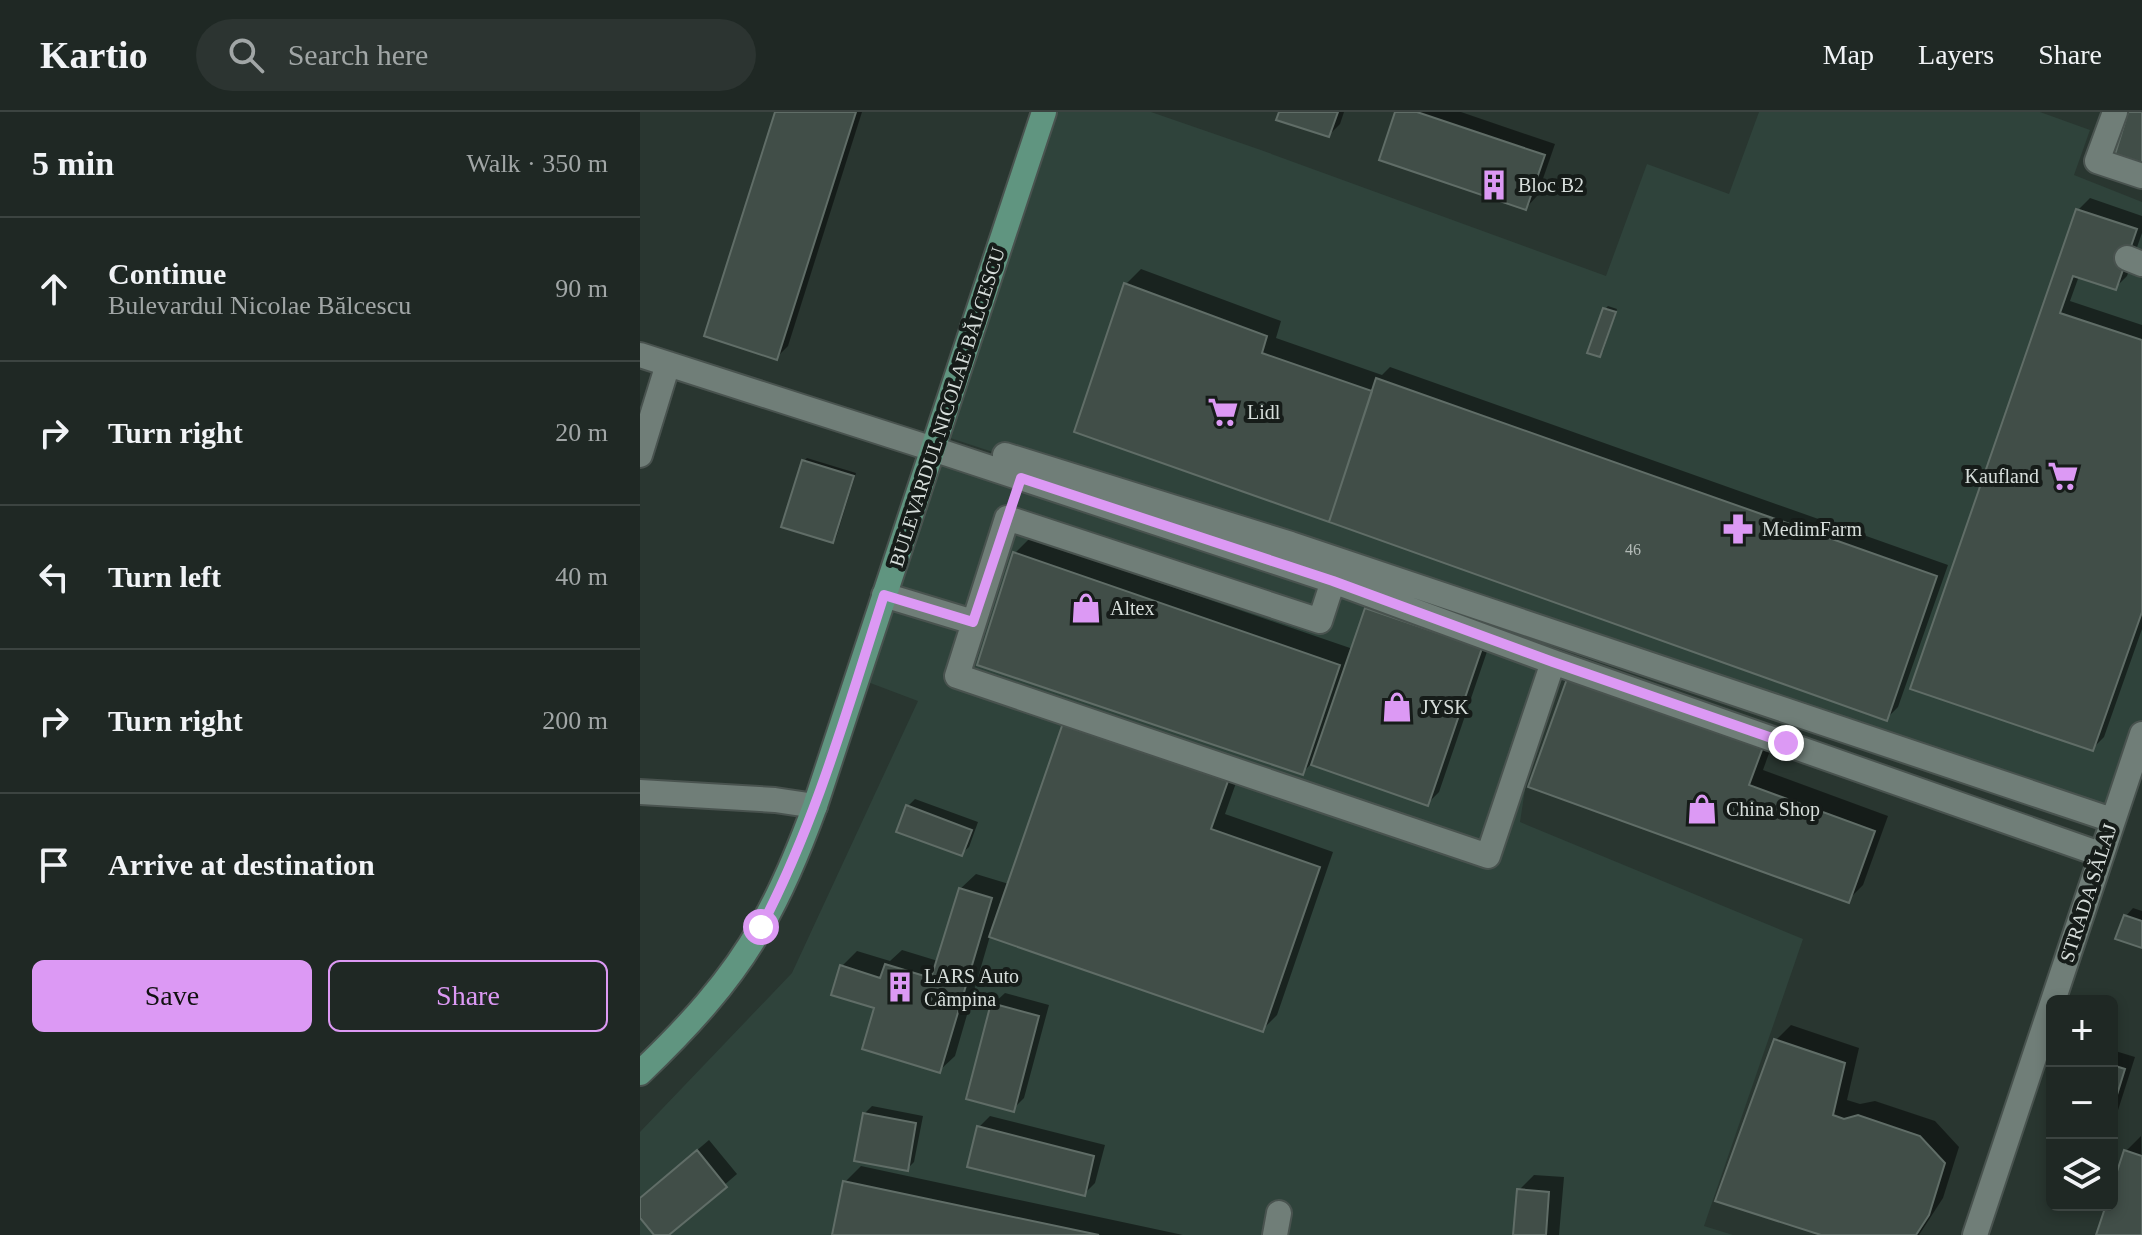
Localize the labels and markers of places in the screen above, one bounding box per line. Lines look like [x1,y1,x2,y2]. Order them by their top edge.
building icon: Bloc B2 [1477,168,1511,202]
place label: Bloc B2 [1518,174,1584,196]
supermarket icon: Lidl [1206,395,1240,429]
place label: Lidl [1247,401,1281,423]
supermarket icon: Kaufland [2046,459,2080,493]
place label: Kaufland [1965,465,2039,487]
pharmacy icon: MedimFarm [1721,512,1755,546]
place label: MedimFarm [1762,518,1862,540]
shop icon: Altex [1069,591,1103,625]
place label: Altex [1110,597,1154,619]
shop icon: JYSK [1380,690,1414,724]
place label: JYSK [1421,696,1469,718]
shop icon: China Shop [1685,792,1719,826]
place label: China Shop [1726,798,1820,821]
place label: LARS Auto Câmpina [924,965,1019,1011]
building icon: LARS Auto Câmpina [883,970,917,1004]

